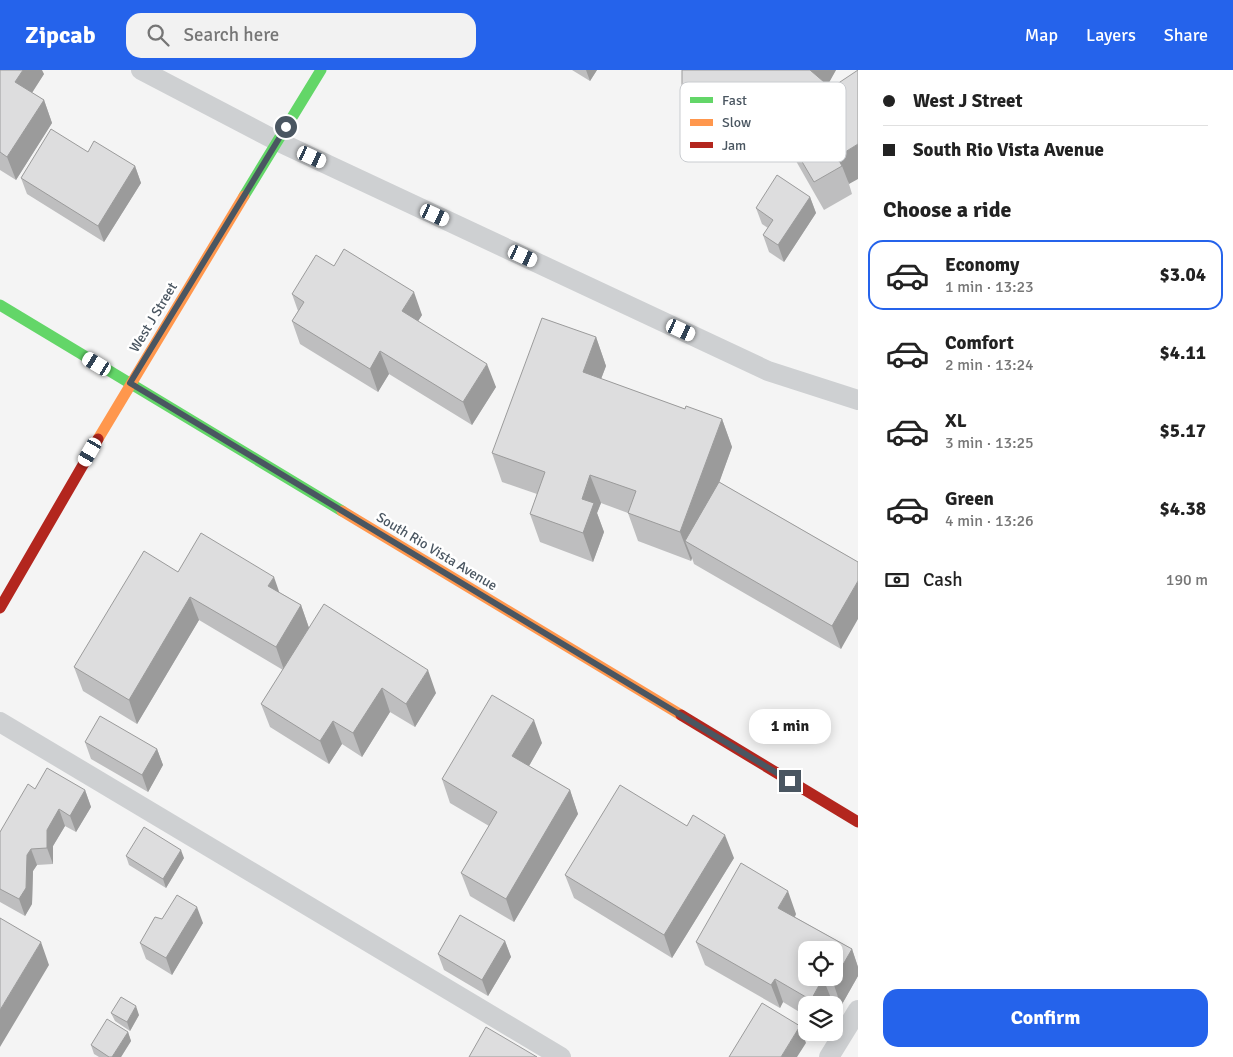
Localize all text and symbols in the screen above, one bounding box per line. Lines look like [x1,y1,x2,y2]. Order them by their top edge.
search box [126,13,476,58]
text: Zipcab [25,20,96,50]
icon: search [144,21,172,49]
text: Search here [184,23,279,47]
text: Map [1025,24,1058,46]
text: Layers [1086,24,1136,46]
text: Share [1164,24,1208,46]
legend [680,82,846,162]
text: West J Street [913,89,1023,113]
text: Fast [722,92,747,109]
text: Slow [722,114,751,131]
route start [275,116,297,138]
text: Jam [722,137,746,154]
text: South Rio Vista Avenue [913,138,1104,162]
car [295,144,328,170]
text: Choose a ride [883,196,1011,223]
car [418,202,451,228]
car [506,243,539,269]
icon: car [885,253,930,298]
text: Economy [945,253,1019,277]
text: $3.04 [1160,263,1206,287]
text: 1 min · 13:23 [945,277,1034,297]
street label: West J Street [126,279,181,355]
car [664,317,697,343]
icon: car [885,331,930,376]
text: Comfort [945,331,1014,355]
text: $4.11 [1160,341,1206,365]
car [80,350,113,378]
text: 2 min · 13:24 [945,355,1034,375]
icon: car [885,409,930,454]
text: XL [945,409,967,433]
text: $5.17 [1160,419,1206,443]
text: 3 min · 13:25 [945,433,1034,453]
car [76,435,103,469]
icon: car [885,487,930,532]
text: Green [945,487,994,511]
text: $4.38 [1160,497,1206,521]
street label: South Rio Vista Avenue [373,509,500,594]
text: 4 min · 13:26 [945,511,1034,531]
icon: cash [883,566,911,594]
text: Cash [923,568,963,592]
text: 190 m [1166,570,1208,590]
callout: 1 min [749,708,831,744]
text: 1 min [771,716,809,736]
route end [779,770,801,792]
map controls [798,941,843,1041]
button: locate [798,941,843,986]
button: Confirm [883,989,1208,1047]
button: layers [798,996,843,1041]

